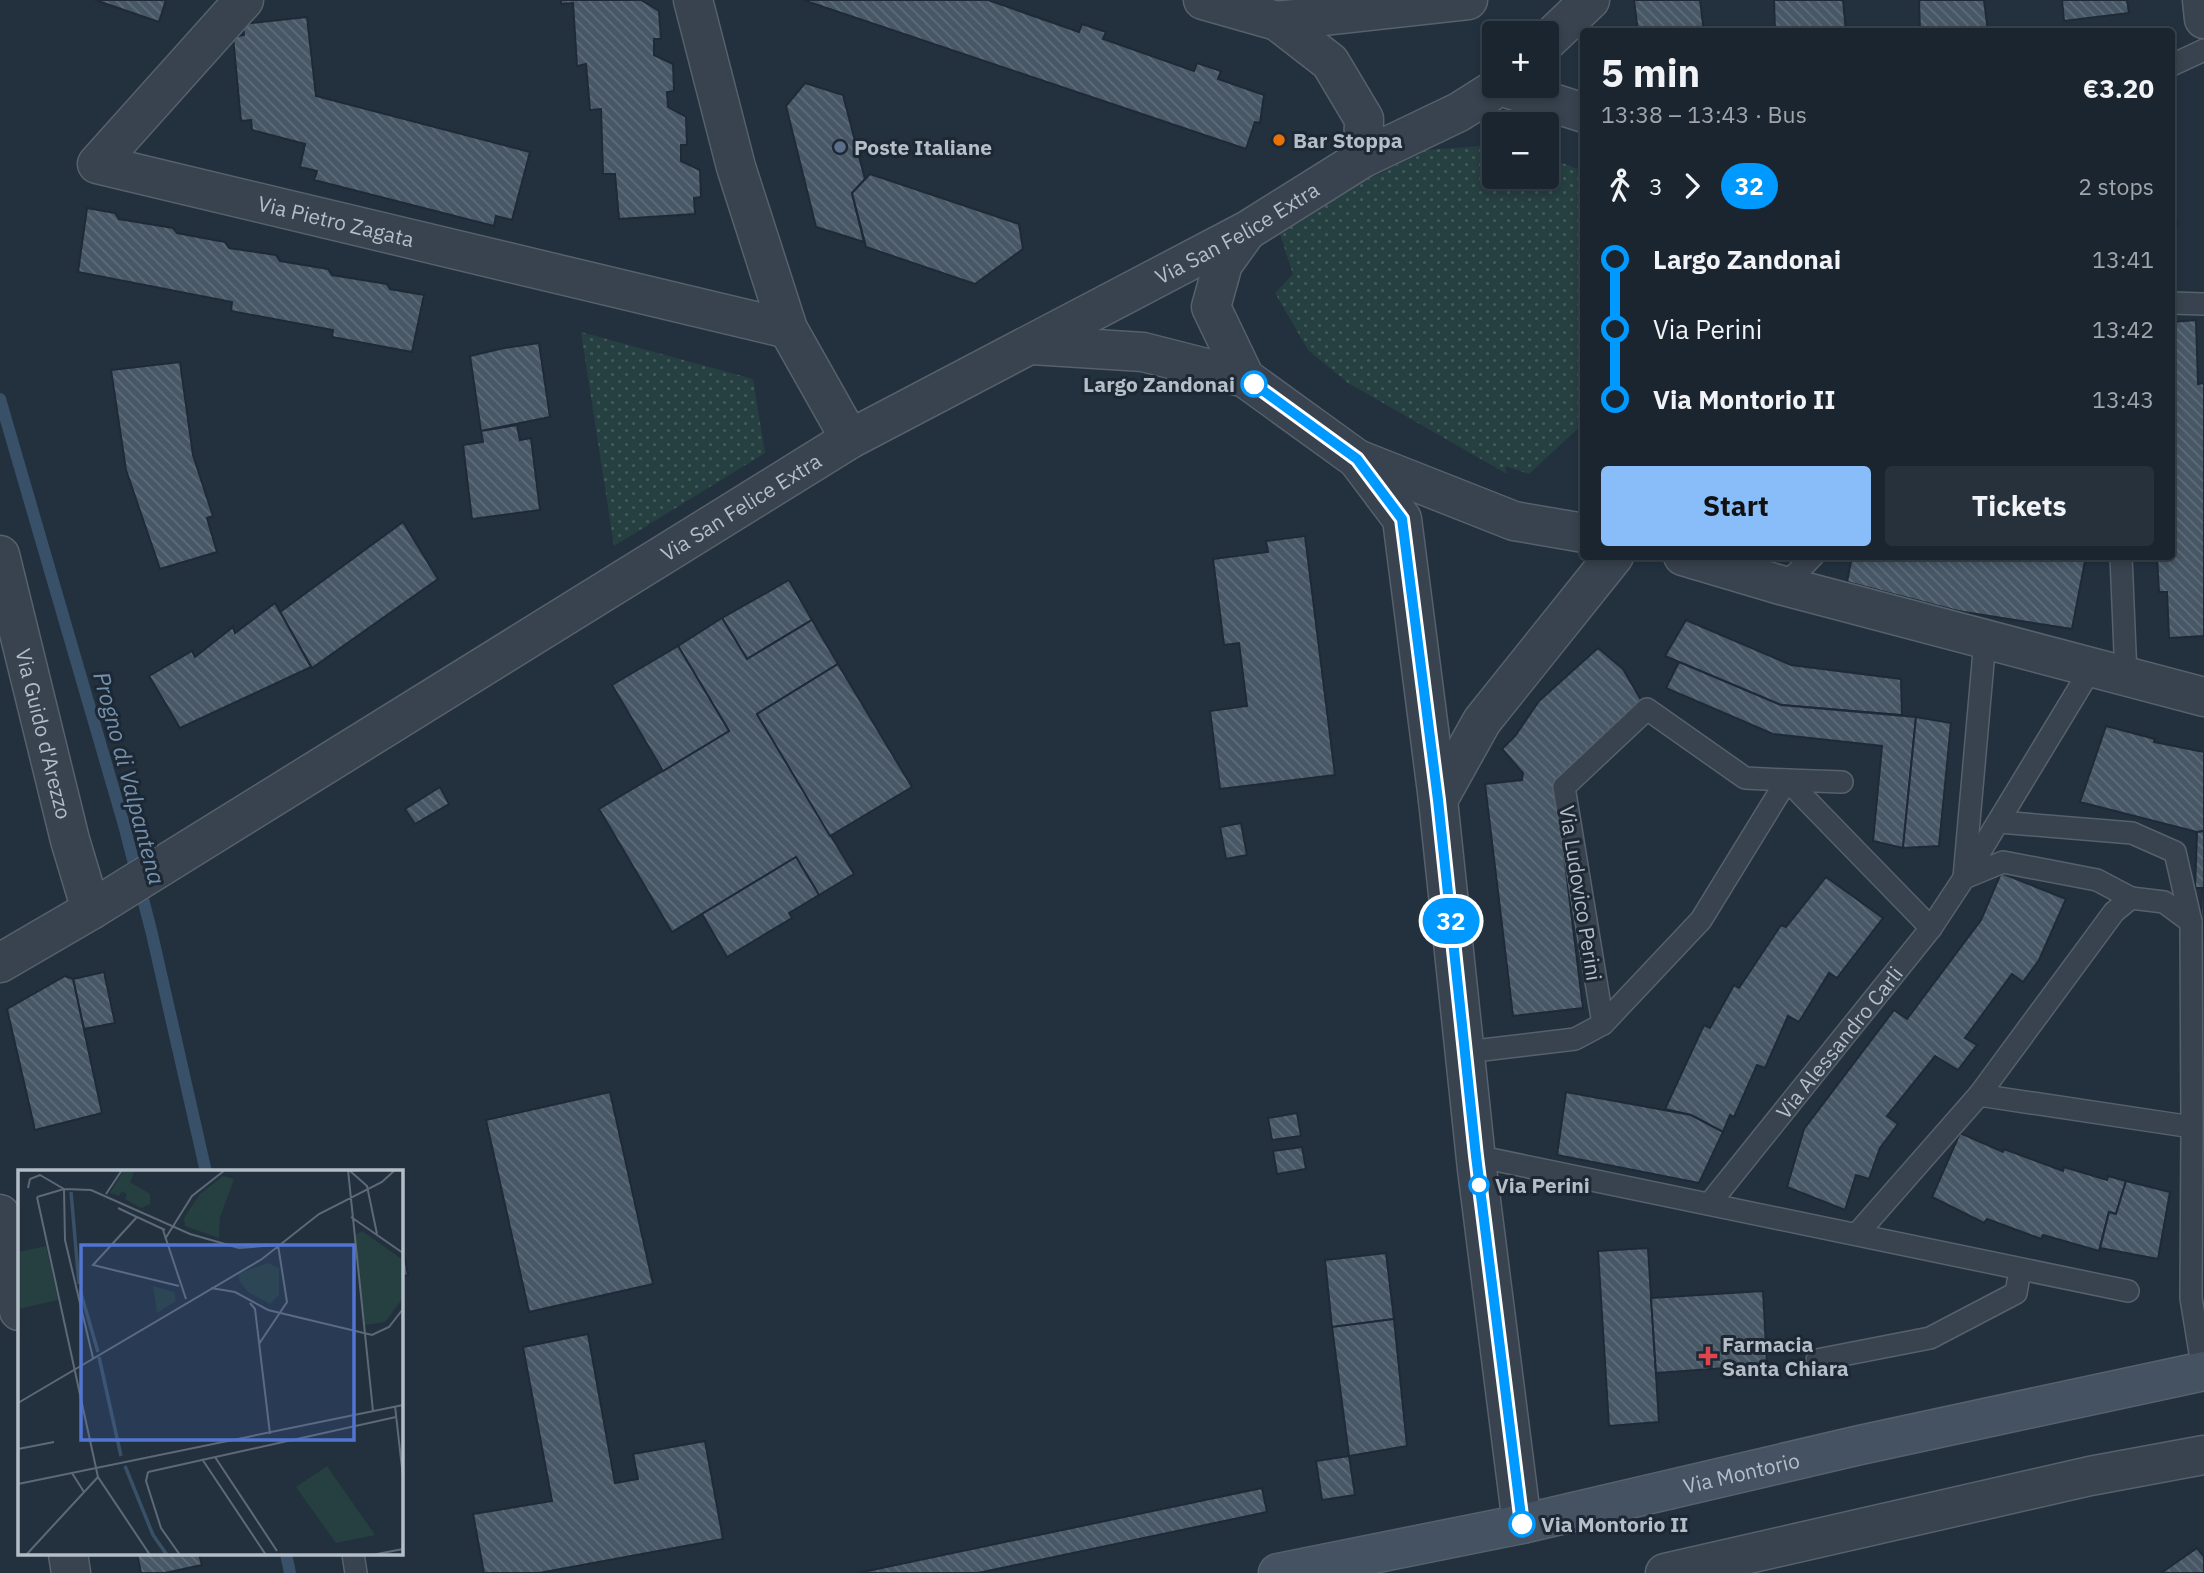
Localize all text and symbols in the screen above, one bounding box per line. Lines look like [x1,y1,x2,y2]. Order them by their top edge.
map controls [1482,21,1559,189]
button: + [1482,21,1559,98]
text: 5 min [1601,48,1700,97]
text: €3.20 [2083,71,2154,105]
text: 13:38 – 13:43 · Bus [1601,99,1807,129]
button: − [1482,112,1559,189]
place label: Bar Stoppa [1293,126,1403,154]
marker: Bar Stoppa [1271,132,1287,148]
place label: Poste Italiane [854,133,992,161]
marker: Poste Italiane [832,139,848,155]
icon: walk [1601,167,1639,205]
icon: forward [1673,167,1711,205]
text: 32 [1735,170,1764,202]
text: 3 [1649,171,1663,201]
text: 2 stops [2078,171,2154,201]
street label: Via San Felice Extra [1150,175,1324,290]
street label: Via Pietro Zagata [255,189,417,253]
text: Largo Zandonai [1653,242,1841,276]
text: 13:41 [2092,244,2154,274]
text: Via Perini [1653,312,1762,346]
text: 13:42 [2092,314,2154,344]
place label: Largo Zandonai [1083,370,1235,398]
marker: Largo Zandonai [1241,371,1267,397]
text: Via Montorio II [1653,382,1835,416]
text: 13:43 [2092,384,2154,414]
street label: Via San Felice Extra [655,446,826,567]
button: Start [1601,466,1871,546]
button: Tickets [1885,466,2154,546]
street label: Via Guido d'Arezzo [9,645,78,822]
water label: Progno di Valpantena [87,668,173,888]
street label: Via Ludovico Perini [1553,803,1609,983]
line badge: 32 [1420,898,1482,944]
text: 32 [1437,905,1465,937]
street label: Via Alessandro Carli [1769,960,1909,1124]
inset map [18,1170,402,1556]
place label: Via Perini [1495,1171,1590,1199]
marker: Via Perini [1469,1175,1489,1195]
place label: Farmacia Santa Chiara [1722,1330,1849,1382]
marker: Farmacia Santa Chiara [1700,1348,1716,1364]
street label: Via Montorio [1680,1446,1802,1500]
place label: Via Montorio II [1541,1510,1688,1538]
marker: Via Montorio II [1509,1511,1535,1537]

